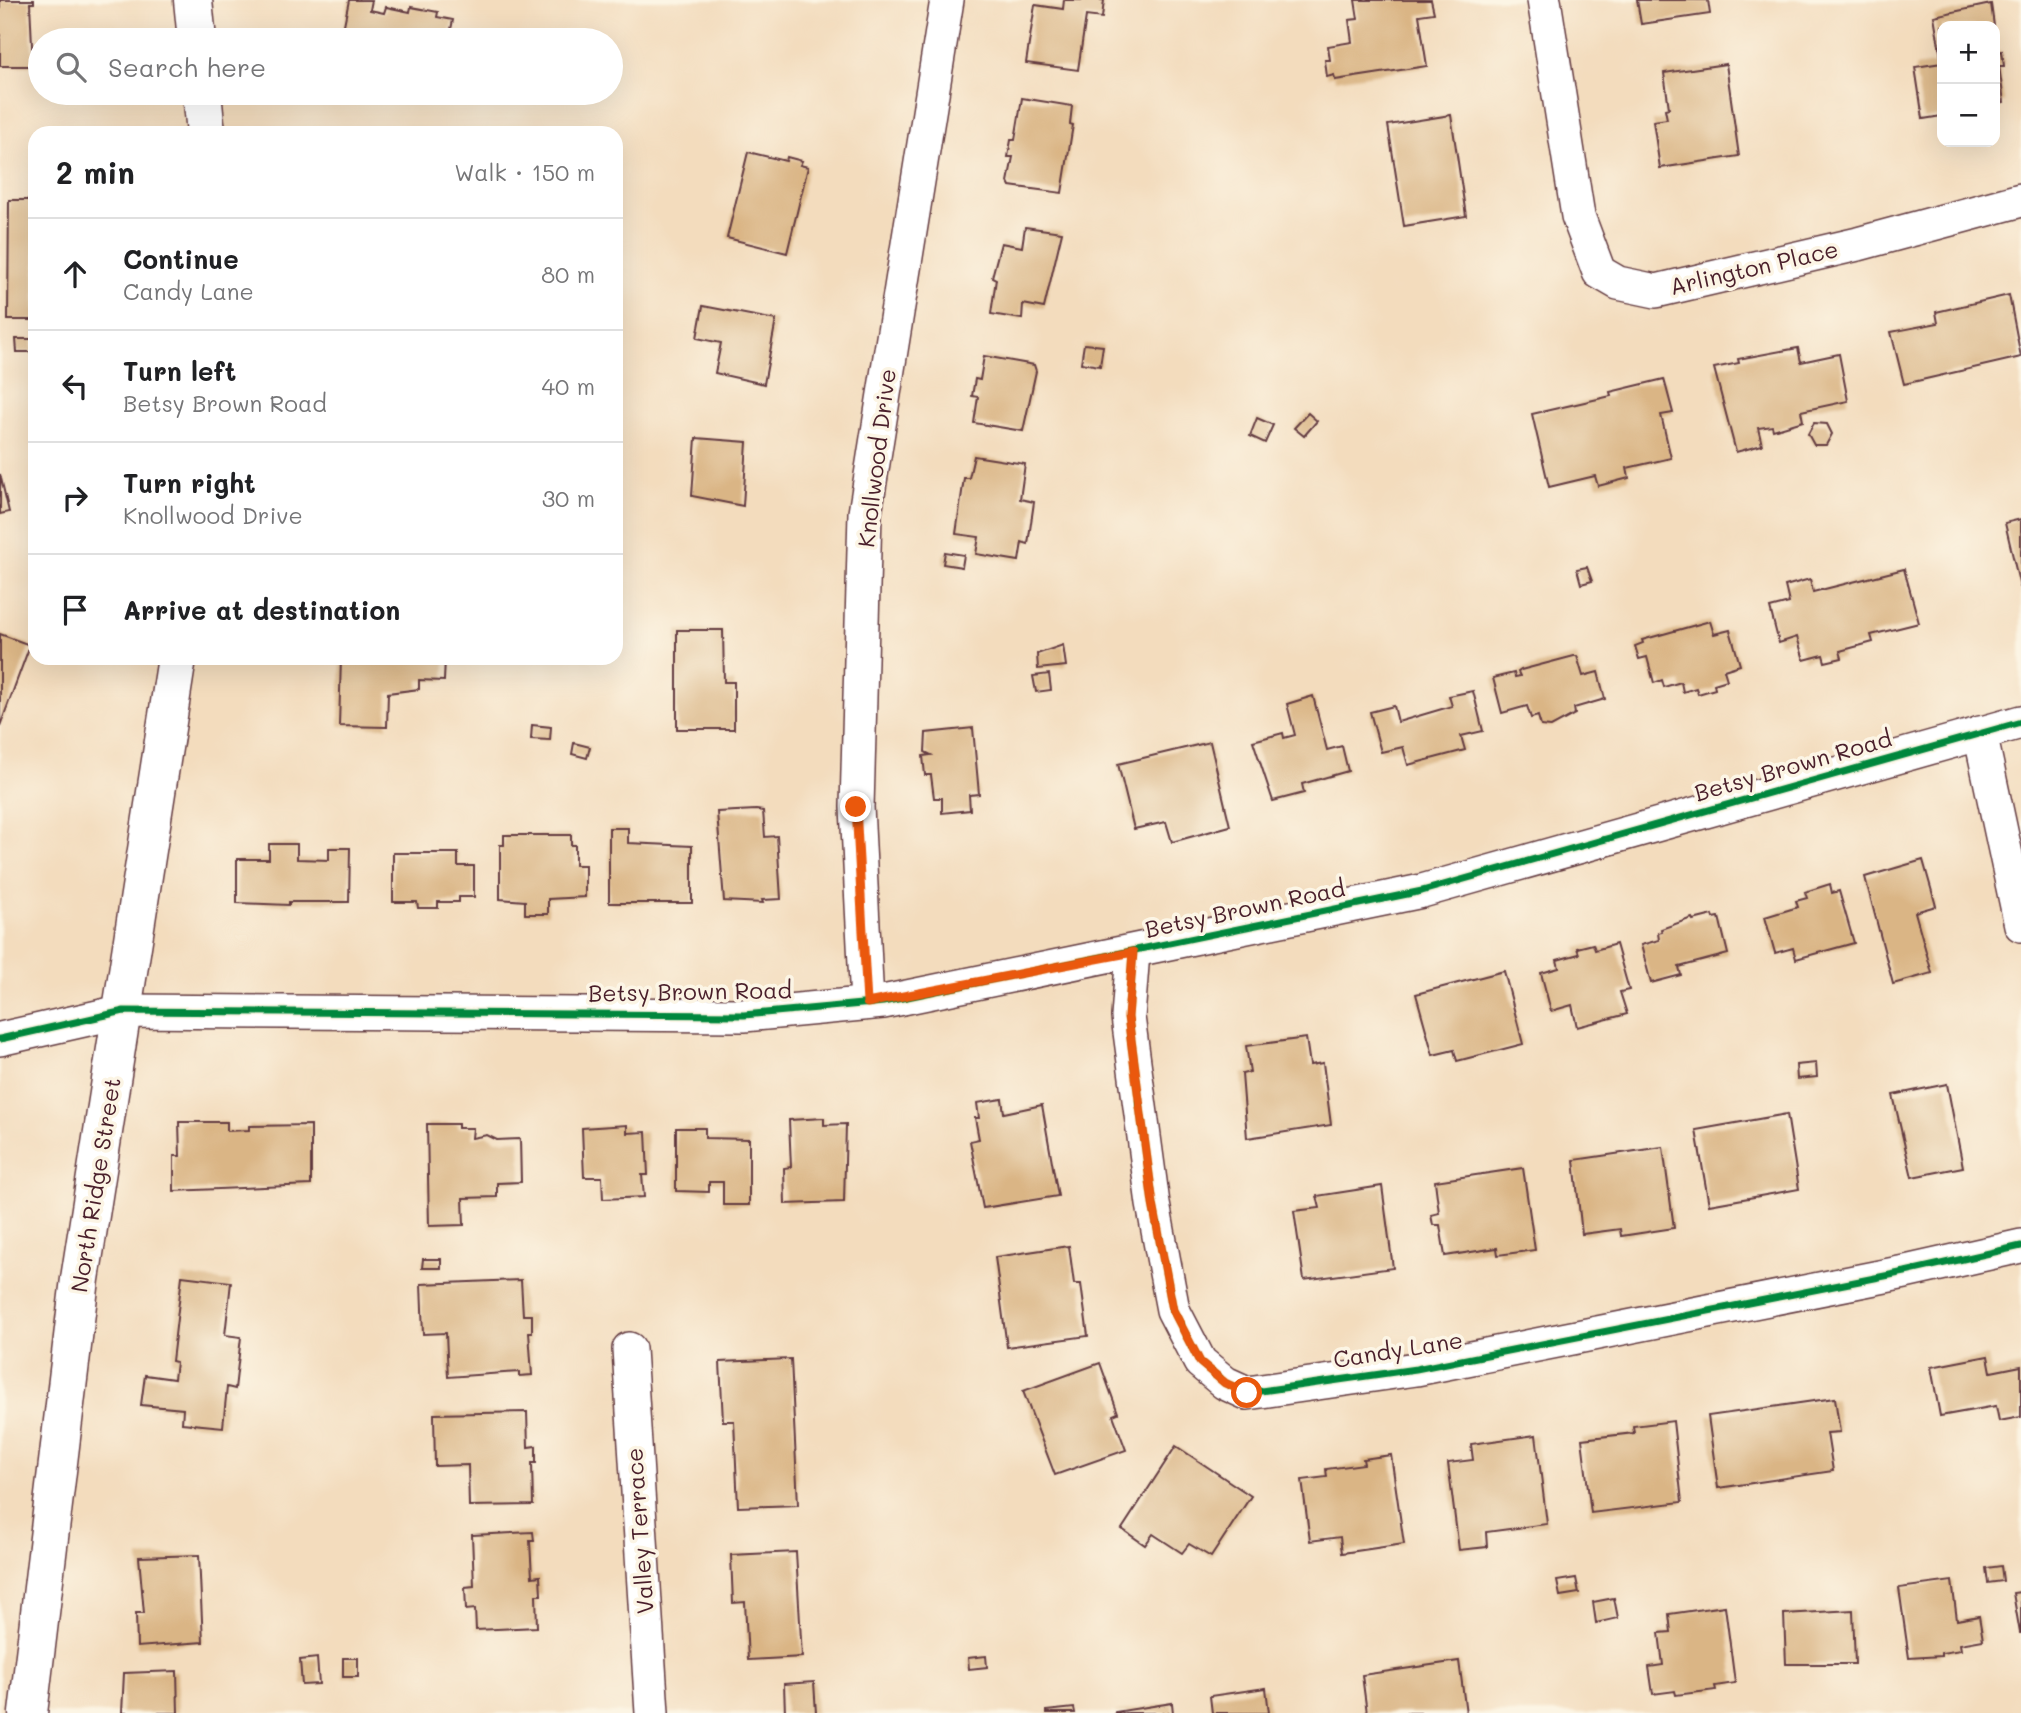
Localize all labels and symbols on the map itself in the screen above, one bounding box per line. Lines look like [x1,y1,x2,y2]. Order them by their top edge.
street label: Arlington Place [1667,233,1841,301]
street label: Knollwood Drive [850,367,902,549]
street label: Betsy Brown Road [1691,723,1895,808]
route end [840,791,871,822]
street label: Betsy Brown Road [1142,872,1348,944]
street label: Betsy Brown Road [588,974,792,1008]
street label: North Ridge Street [63,1075,127,1294]
street label: Candy Lane [1331,1324,1465,1374]
route start [1231,1377,1262,1408]
street label: Valley Terrace [618,1447,660,1615]

